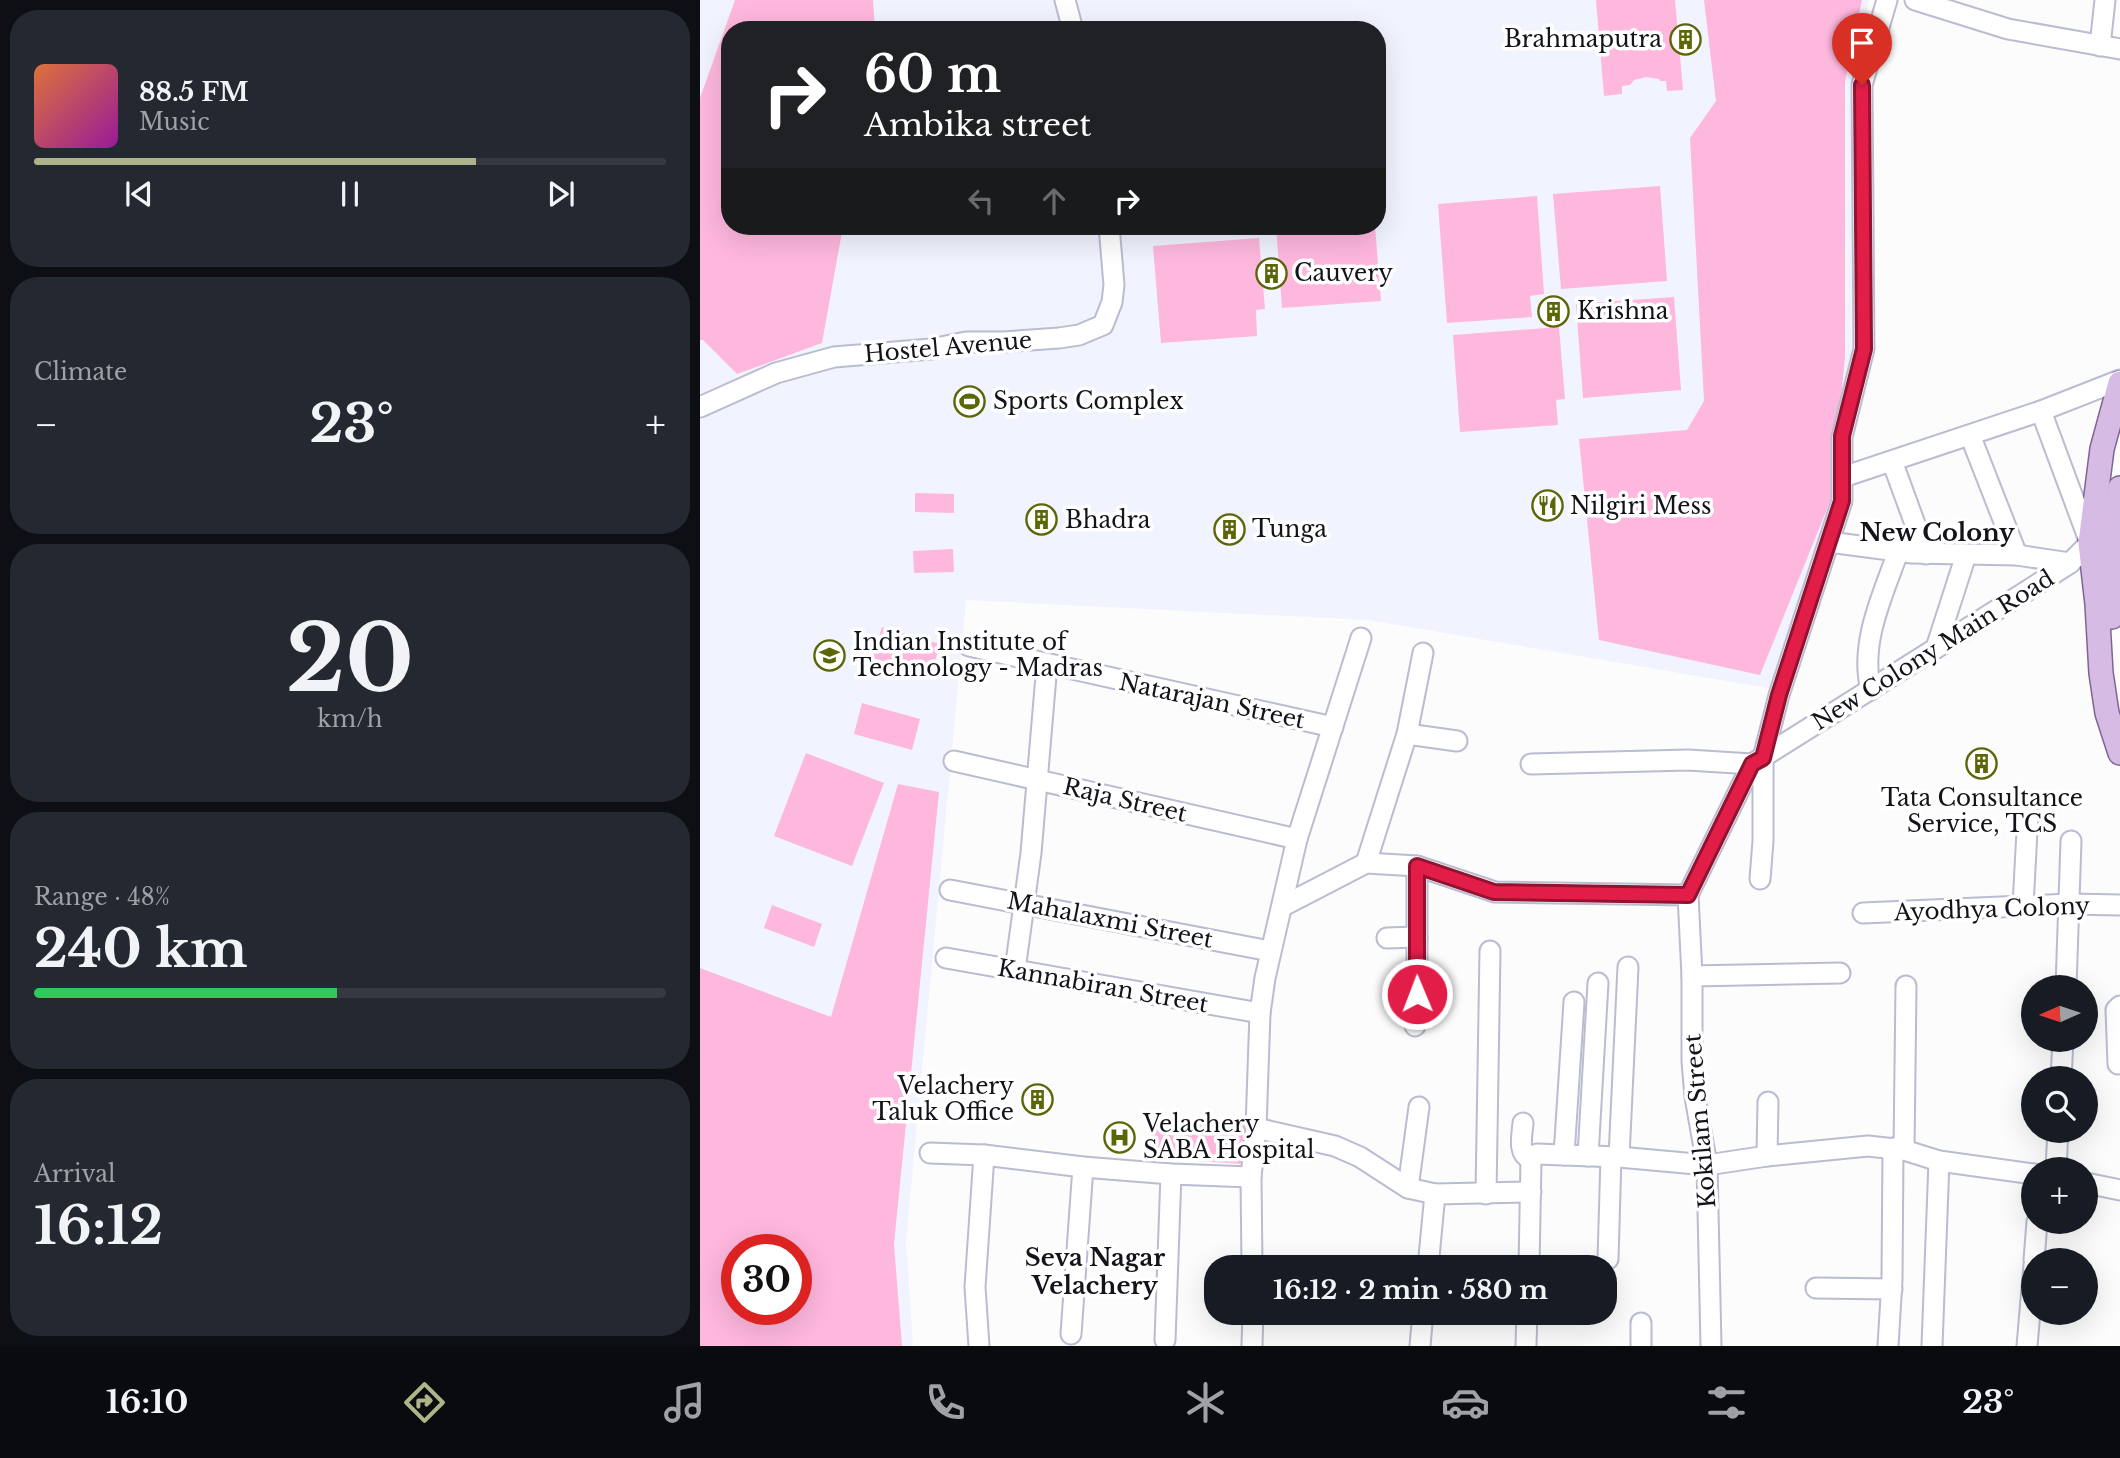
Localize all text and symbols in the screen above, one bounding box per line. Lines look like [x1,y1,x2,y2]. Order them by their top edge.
pin [1832,13,1892,85]
building icon: Brahmaputra [1668,22,1702,56]
icon: arrive [1843,24,1881,62]
place label: Brahmaputra [1504,25,1662,53]
text: 60 m [864,44,1001,105]
icon: right [749,49,840,140]
text: 88.5 FM [139,76,249,108]
text: Ambika street [864,105,1091,145]
text: Music [139,108,210,136]
icon: previous [120,175,158,213]
icon: pause [331,175,369,213]
icon: next [542,175,580,213]
icon: left [962,182,1000,220]
icon: ahead [1035,182,1073,220]
icon: right [1108,182,1146,220]
building icon: Cauvery [1254,256,1288,290]
place label: Cauvery [1294,259,1393,287]
building icon: Krishna [1537,294,1571,328]
place label: Krishna [1577,297,1669,325]
street label: Hostel Avenue [863,326,1033,368]
text: Climate [34,358,127,386]
sports icon: Sports Complex [953,384,987,418]
place label: Sports Complex [993,387,1183,415]
text: 23° [309,392,394,456]
text: − [34,401,58,448]
text: + [645,401,666,448]
restaurant icon: Nilgiri Mess [1530,489,1564,523]
place label: Nilgiri Mess [1570,492,1711,520]
building icon: Bhadra [1025,503,1059,537]
place label: Bhadra [1065,506,1151,534]
building icon: Tunga [1212,512,1246,546]
place label: Tunga [1252,515,1327,543]
district label: New Colony [1859,518,2015,547]
street label: New Colony Main Road [1807,564,2059,736]
text: 20 [286,603,414,716]
place label: Indian Institute of Technology - Madras [853,628,1103,682]
school or university icon: Indian Institute of Technology - Madras [813,638,847,672]
street label: Natarajan Street [1117,668,1308,734]
text: km/h [317,705,383,733]
building icon: Tata Consultance Service, TCS [1965,747,1999,781]
street label: Raja Street [1060,772,1190,828]
place label: Tata Consultance Service, TCS [1881,784,2083,838]
text: Range · 48% [34,883,170,911]
street label: Mahalaxmi Street [1005,886,1216,954]
street label: Ayodhya Colony [1892,892,2091,926]
text: 240 km [34,917,248,981]
street label: Kannabiran Street [996,954,1211,1018]
position arrow [1380,957,1454,1031]
north arrow [2021,975,2098,1052]
map controls [2021,975,2098,1325]
street label: Kokilam Street [1678,1032,1722,1209]
button: search [2021,1066,2098,1143]
place label: Velachery Taluk Office [872,1072,1014,1126]
building icon: Velachery Taluk Office [1020,1082,1054,1116]
place label: Velachery SABA Hospital [1142,1110,1315,1164]
hospital icon: Velachery SABA Hospital [1103,1120,1137,1154]
button: + [2021,1157,2098,1234]
text: Arrival [34,1160,115,1188]
text: 16:12 [34,1194,163,1258]
speed limit sign: 30 [721,1234,812,1325]
district label: Seva Nagar Velachery [1025,1243,1165,1300]
button: − [2021,1248,2098,1325]
text: 16:12 · 2 min · 580 m [1273,1274,1548,1306]
icon: directions [400,1378,449,1427]
icon: music [660,1378,709,1427]
icon: phone [921,1378,970,1427]
icon: climate [1181,1378,1230,1427]
icon: car [1441,1378,1490,1427]
icon: filters [1702,1378,1751,1427]
text: 16:10 [106,1382,188,1422]
text: 23° [1962,1382,2014,1422]

